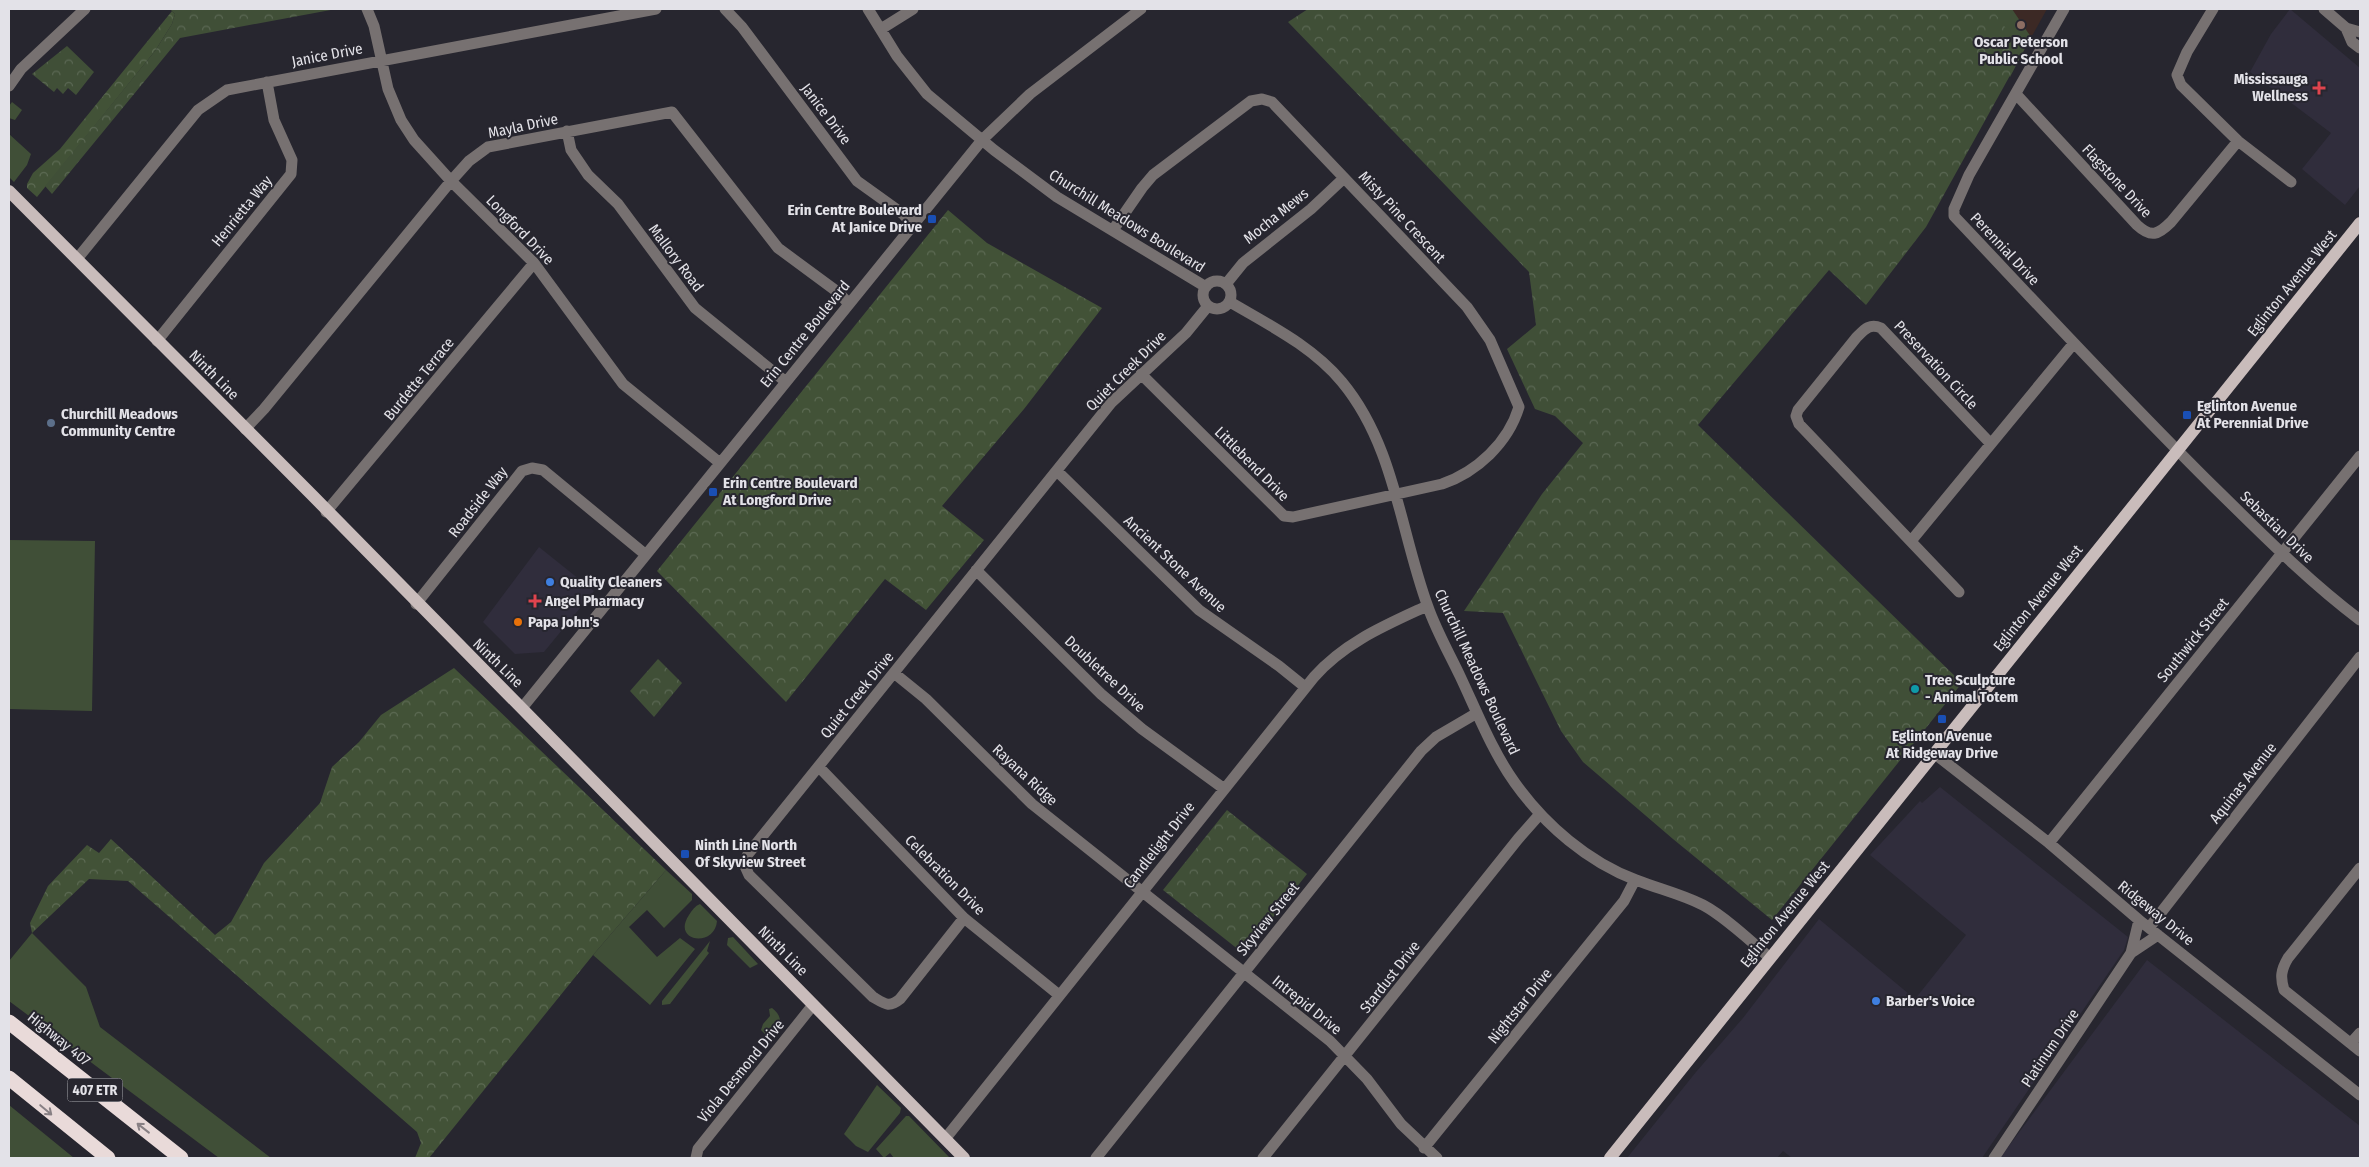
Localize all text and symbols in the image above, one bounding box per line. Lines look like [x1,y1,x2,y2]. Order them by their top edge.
marker: Oscar Peterson Public School [2015,19,2027,31]
place label: Oscar Peterson Public School [1974,33,2068,68]
street label: Janice Drive [290,39,364,71]
place label: Mississauga Wellness [2234,70,2309,105]
street label: Janice Drive [797,80,855,148]
marker: Mississauga Wellness [2312,81,2326,95]
street label: Mayla Drive [486,110,560,142]
street label: Flagstone Drive [2078,140,2156,222]
street label: Churchill Meadows Boulevard [1046,166,1208,276]
street label: Misty Pine Crescent [1355,167,1449,267]
street label: Henrietta Way [208,172,276,250]
street label: Mocha Mews [1240,184,1312,248]
street label: Longford Drive [482,192,558,268]
place label: Erin Centre Boulevard At Janice Drive [787,201,922,236]
street label: Perennial Drive [1967,209,2043,289]
marker: Erin Centre Boulevard At Janice Drive [926,213,938,225]
street label: Mallory Road [645,221,707,295]
street label: Eglinton Avenue West [2244,226,2341,340]
street label: Erin Centre Boulevard [756,277,854,391]
street label: Preservation Circle [1890,317,1982,413]
street label: Quiet Creek Drive [1082,327,1170,415]
street label: Burdette Terrace [380,334,458,424]
street label: Ninth Line [185,346,243,404]
place label: Eglinton Avenue At Perennial Drive [2196,397,2309,432]
place label: Churchill Meadows Community Centre [61,405,178,440]
marker: Eglinton Avenue At Perennial Drive [2181,409,2193,421]
marker: Churchill Meadows Community Centre [45,417,57,429]
street label: Littlebend Drive [1211,423,1293,505]
street label: Roadside Way [445,463,511,541]
place label: Erin Centre Boulevard At Longford Drive [722,474,858,509]
marker: Erin Centre Boulevard At Longford Drive [707,486,719,498]
street label: Sebastian Drive [2236,487,2318,567]
street label: Ancient Stone Avenue [1120,512,1230,616]
street label: Eglinton Avenue West [1990,541,2087,655]
place label: Quality Cleaners [560,573,662,591]
marker: Quality Cleaners [544,576,556,588]
street label: Churchill Meadows Boulevard [1431,586,1523,758]
place label: Angel Pharmacy [544,592,645,610]
street label: Southwick Street [2153,594,2233,686]
marker: Angel Pharmacy [529,595,541,607]
place label: Papa John's [528,613,600,631]
marker: Papa John's [512,616,524,628]
street label: Doubletree Drive [1061,632,1149,716]
street label: Ninth Line [469,635,527,691]
street label: Quiet Creek Drive [817,648,897,742]
place label: Tree Sculpture - Animal Totem [1925,671,2018,706]
marker: Tree Sculpture - Animal Totem [1909,683,1921,695]
marker: Eglinton Avenue At Ridgeway Drive [1936,713,1948,725]
place label: Eglinton Avenue At Ridgeway Drive [1885,727,1998,762]
street label: Aquinas Avenue [2206,739,2280,827]
street label: Rayana Ridge [989,740,1061,810]
street label: Candlelight Drive [1120,798,1198,892]
street label: Celebration Drive [901,831,989,919]
place label: Ninth Line North Of Skyview Street [695,836,806,871]
marker: Ninth Line North Of Skyview Street [679,848,691,860]
street label: Eglinton Avenue West [1737,857,1834,971]
street label: Ridgeway Drive [2114,877,2198,949]
street label: Skyview Street [1233,879,1303,959]
street label: Ninth Line [754,922,812,980]
street label: Stardust Drive [1356,937,1424,1017]
street label: Nightstar Drive [1484,965,1556,1047]
street label: Intrepid Drive [1269,972,1345,1038]
place label: Barber's Voice [1886,992,1975,1010]
marker: Barber's Voice [1870,995,1882,1007]
street label: Platinum Drive [2017,1006,2083,1090]
street label: Highway 407 [24,1008,94,1070]
street label: Viola Desmond Drive [694,1016,788,1126]
road number: 407 ETR [68,1078,122,1102]
one-way arrow [39,1104,52,1115]
one-way arrow [136,1123,149,1134]

